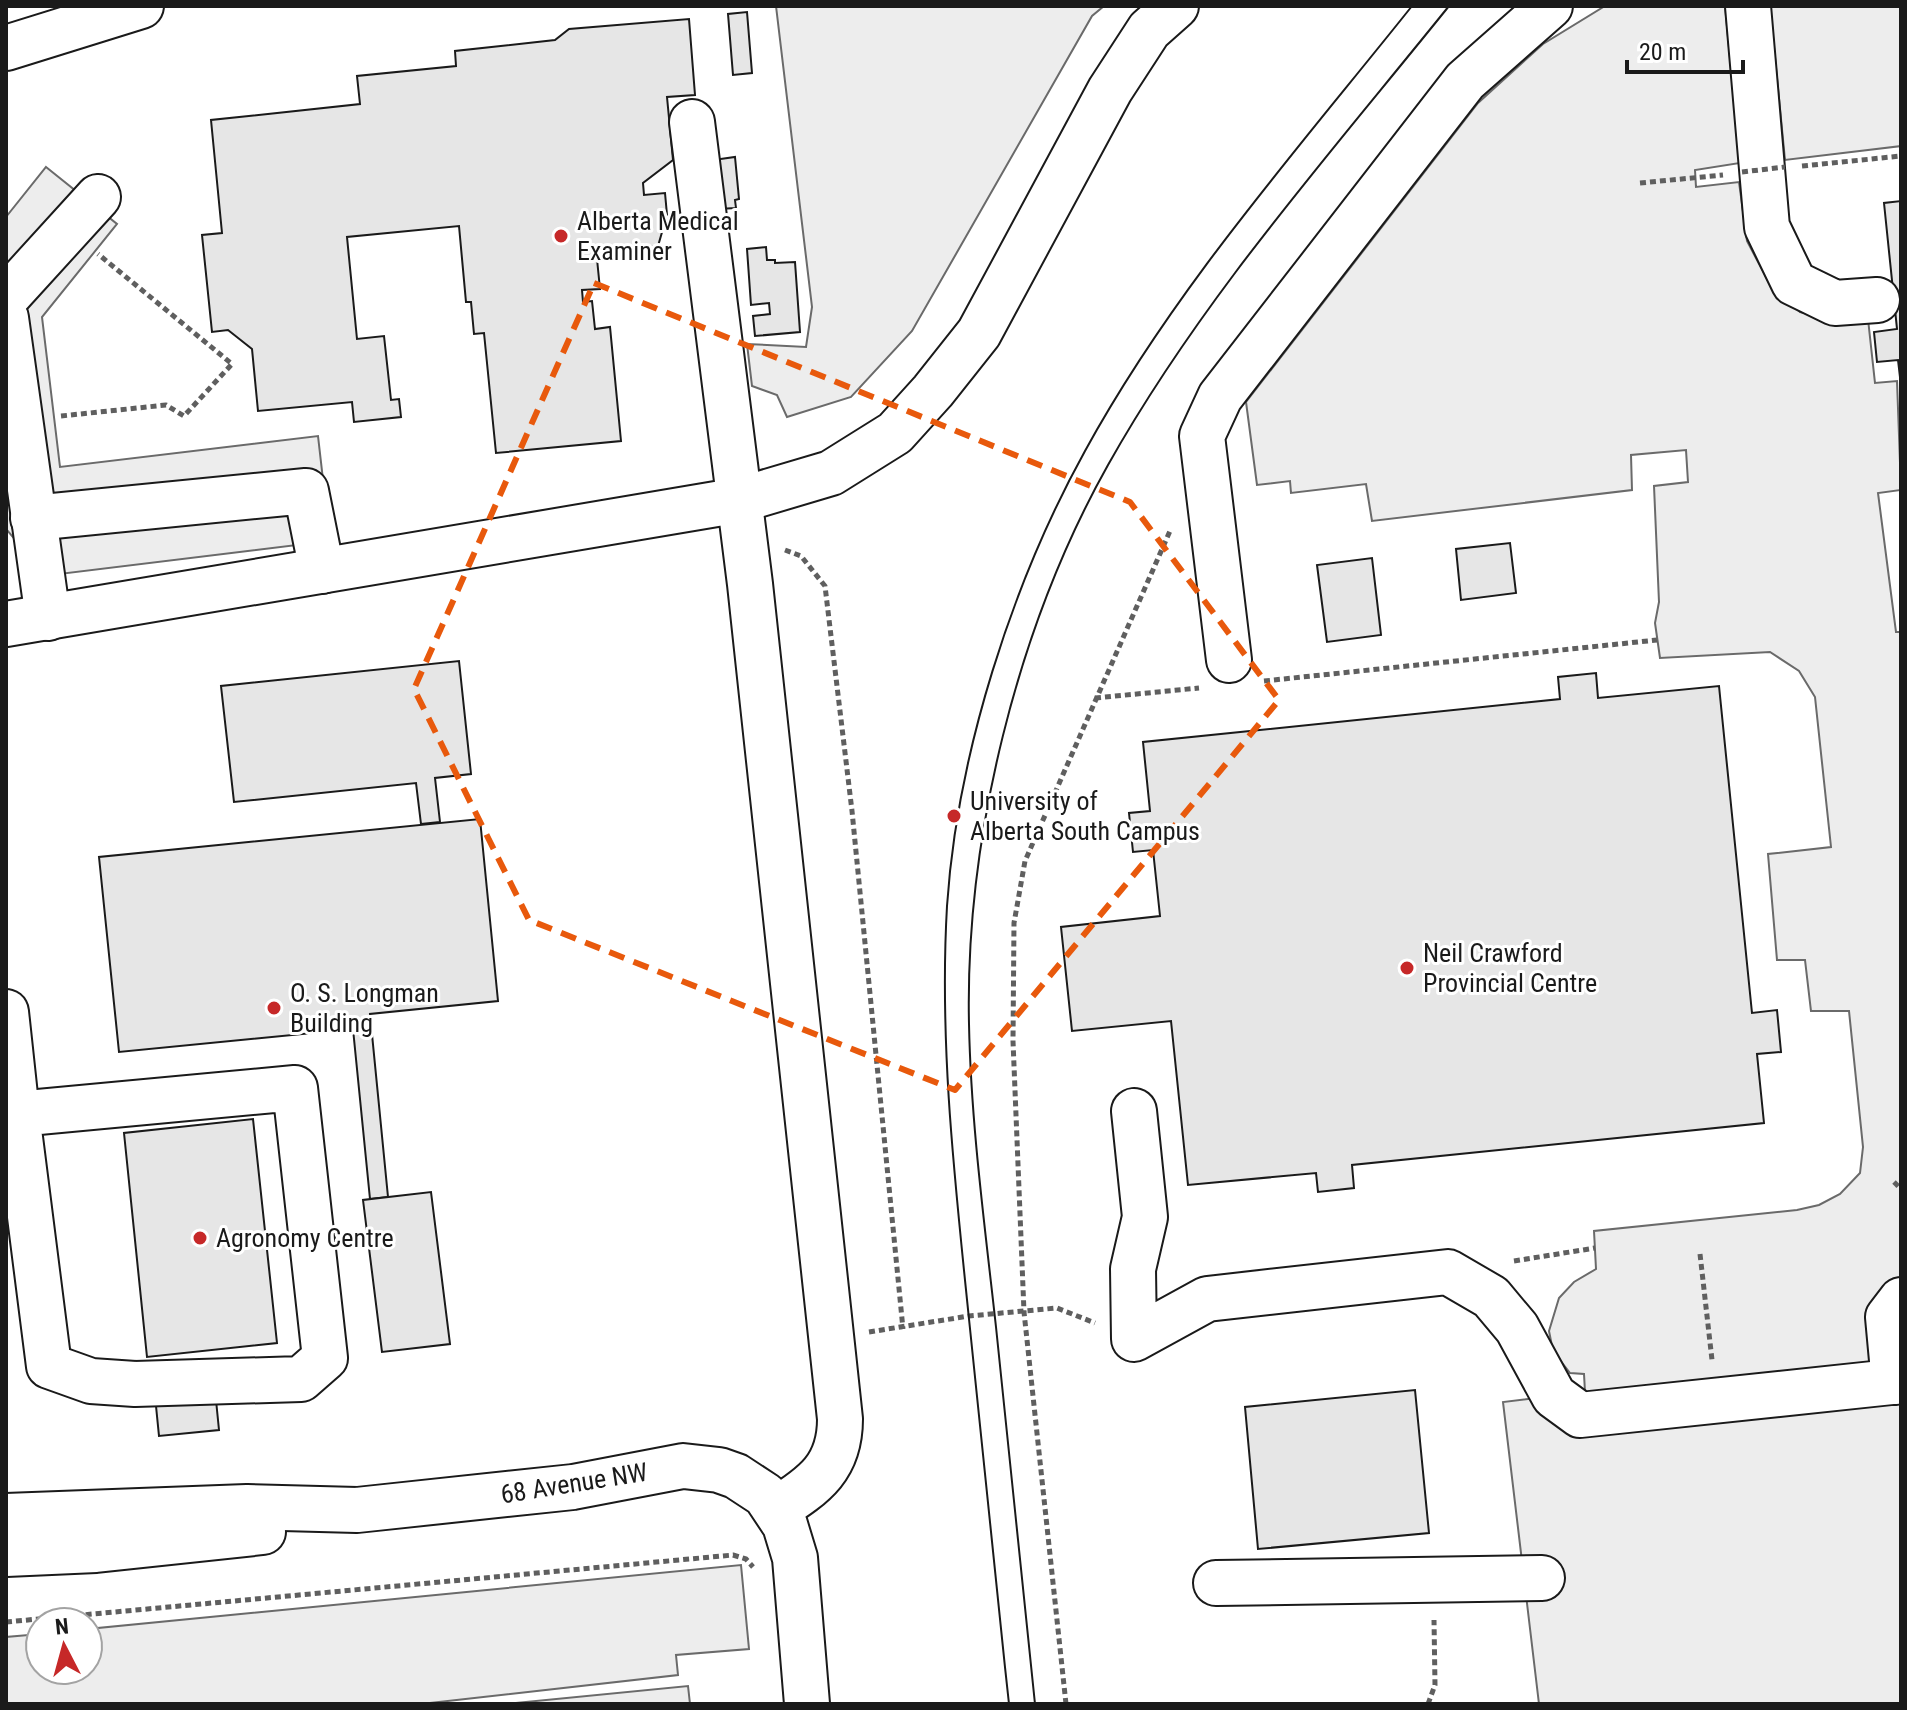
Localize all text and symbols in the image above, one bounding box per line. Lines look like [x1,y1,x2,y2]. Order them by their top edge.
scale bar [1627,24,1743,74]
text: 20 m [1639,38,1686,66]
place label: Alberta Medical Examiner [577,206,739,266]
marker: Alberta Medical Examiner [552,227,570,245]
place label: University of Alberta South Campus [970,786,1200,846]
marker: University of Alberta South Campus [945,807,963,825]
place label: Neil Crawford Provincial Centre [1423,938,1597,998]
marker: Neil Crawford Provincial Centre [1398,959,1416,977]
place label: O. S. Longman Building [290,978,439,1038]
marker: O. S. Longman Building [265,999,283,1017]
place label: Agronomy Centre [216,1223,394,1253]
marker: Agronomy Centre [191,1229,209,1247]
street label: 68 Avenue NW [498,1457,650,1509]
north arrow [24,1606,104,1686]
text: N [54,1613,70,1640]

